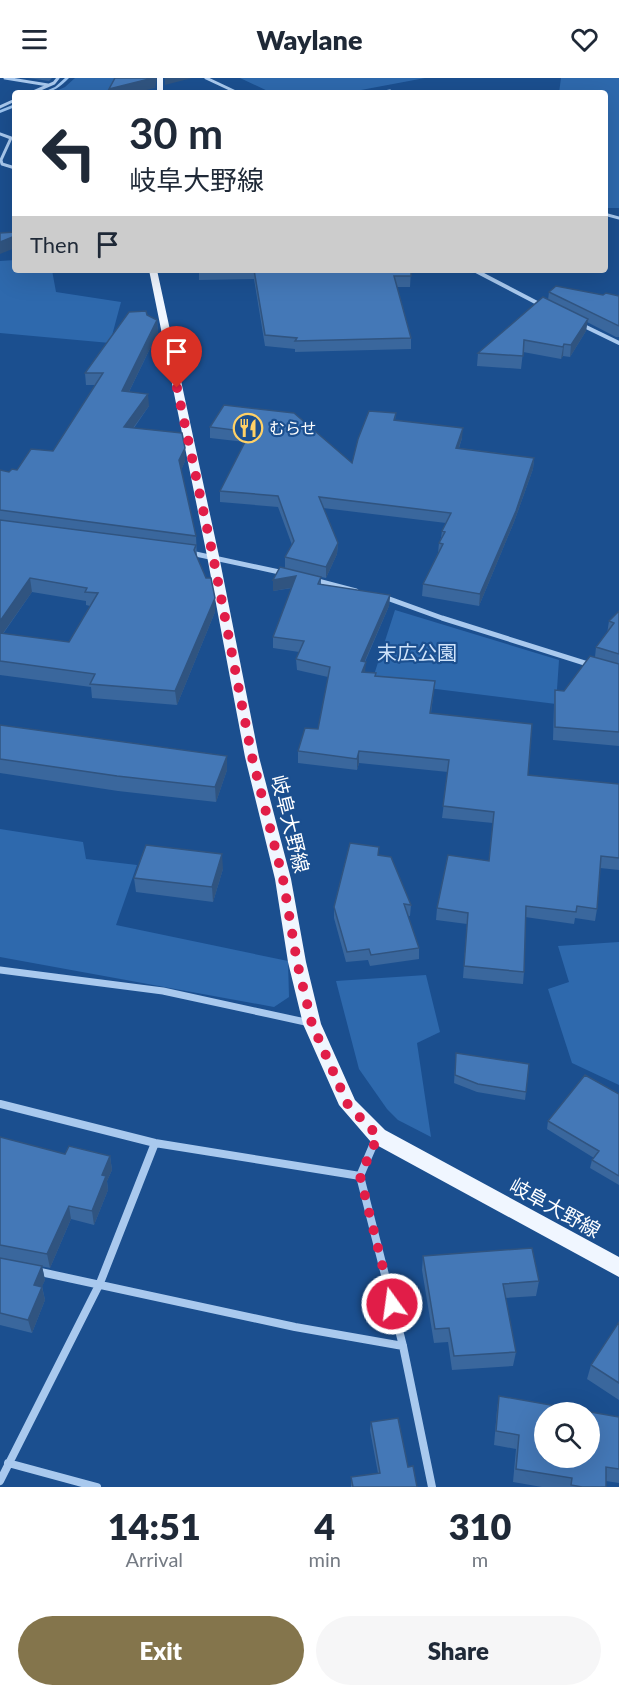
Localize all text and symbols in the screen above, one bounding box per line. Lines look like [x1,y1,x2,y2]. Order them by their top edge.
icon: menu [18,23,51,56]
text: Waylane [257,23,362,56]
icon: heart [568,23,601,56]
text: 30 m [129,108,223,158]
icon: left [30,114,108,192]
text: 岐阜大野線 [129,163,264,196]
icon: arrive [91,228,124,261]
text: Then [30,231,79,258]
pin [151,326,202,388]
icon: arrive [160,335,193,368]
restaurant icon: むらせ [232,412,264,444]
place label: むらせ [269,418,317,437]
park label: 末広公園 [377,640,457,664]
street label: 岐阜大野線 [267,772,315,875]
street label: 岐阜大野線 [506,1172,605,1242]
position arrow [360,1272,424,1336]
map controls [534,1402,600,1468]
button: search [534,1402,600,1468]
text: 14:51 [108,1504,201,1548]
text: 4 [314,1504,335,1548]
text: 310 [449,1504,511,1548]
text: Arrival [125,1547,183,1571]
text: min [309,1547,341,1571]
text: m [472,1547,488,1571]
button: Exit [18,1616,304,1685]
button: Share [316,1616,601,1685]

